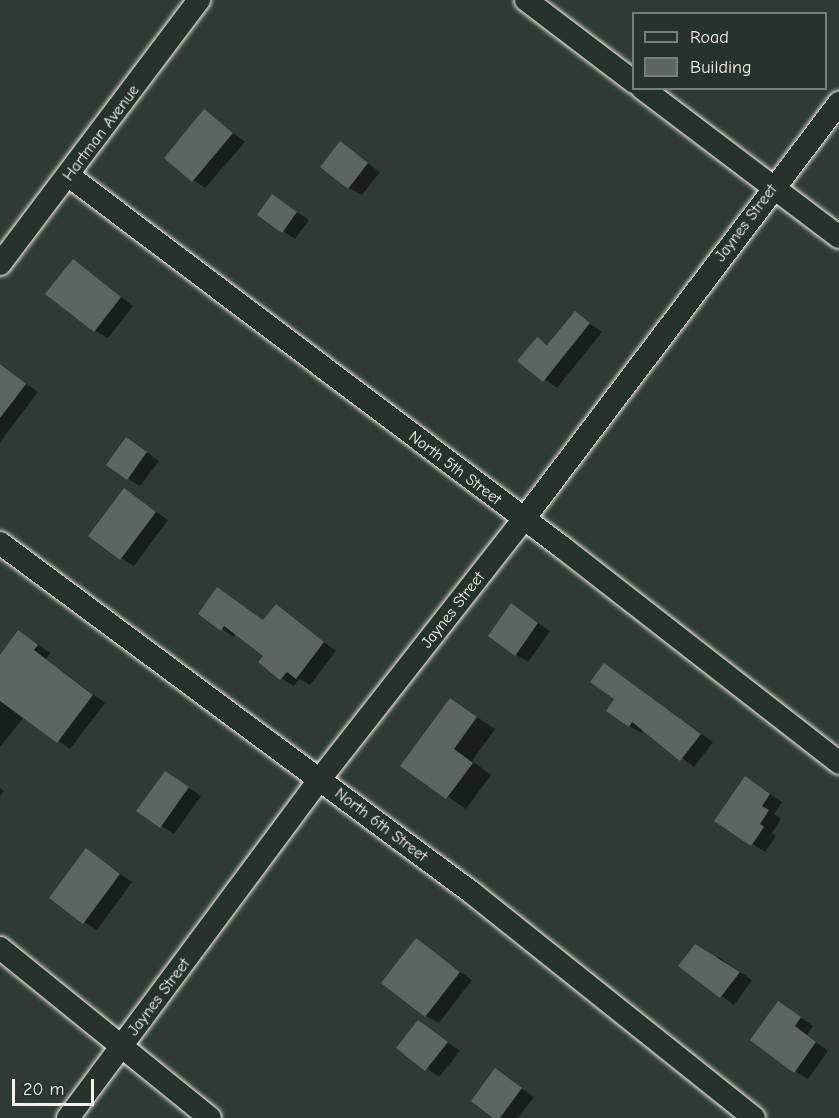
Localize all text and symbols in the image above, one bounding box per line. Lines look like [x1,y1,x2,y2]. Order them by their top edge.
legend [632,12,827,90]
text: Road [690,27,729,48]
text: Building [690,57,752,78]
street label: Hartman Avenue [59,81,143,185]
street label: Jaynes Street [711,181,781,265]
street label: North 5th Street [405,427,505,509]
street label: Jaynes Street [417,568,489,652]
street label: North 6th Street [331,784,431,866]
street label: Jaynes Street [124,955,194,1039]
scale bar [15,1067,98,1105]
text: 20 m [23,1079,64,1100]

